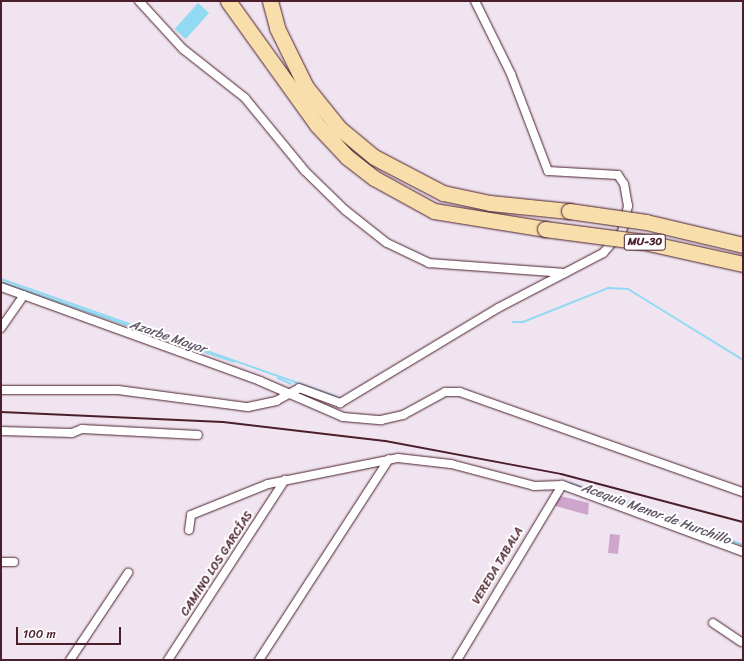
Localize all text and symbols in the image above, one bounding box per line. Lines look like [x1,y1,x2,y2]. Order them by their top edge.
road number: MU-30 [623,233,667,251]
water label: Azarbe Mayor [128,317,208,357]
water label: Acequia Menor de Hurchillo [579,480,733,548]
street label: CAMINO LOS GARCÍAS [178,509,256,619]
street label: VEREDA TABALA [469,525,527,607]
scale bar [18,619,123,645]
text: 100 m [23,623,56,645]

